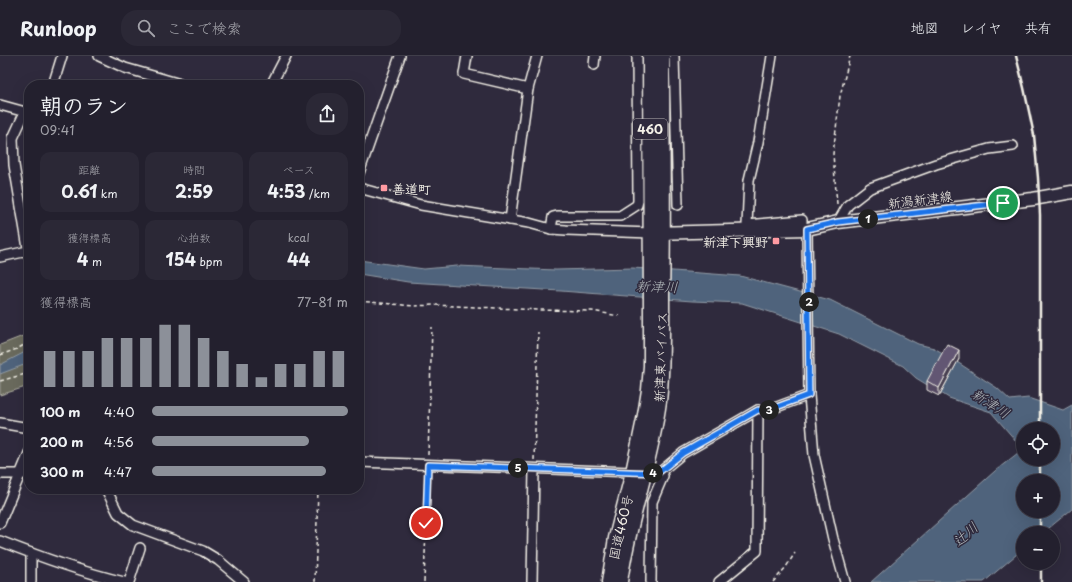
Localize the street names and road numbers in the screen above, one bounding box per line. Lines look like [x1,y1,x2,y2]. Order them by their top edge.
road number: 460 [633,119,667,139]
street label: 新潟新津線 [887,185,954,212]
street label: 新津東バイパス [649,311,671,403]
street label: 国道460号 [603,493,637,561]

